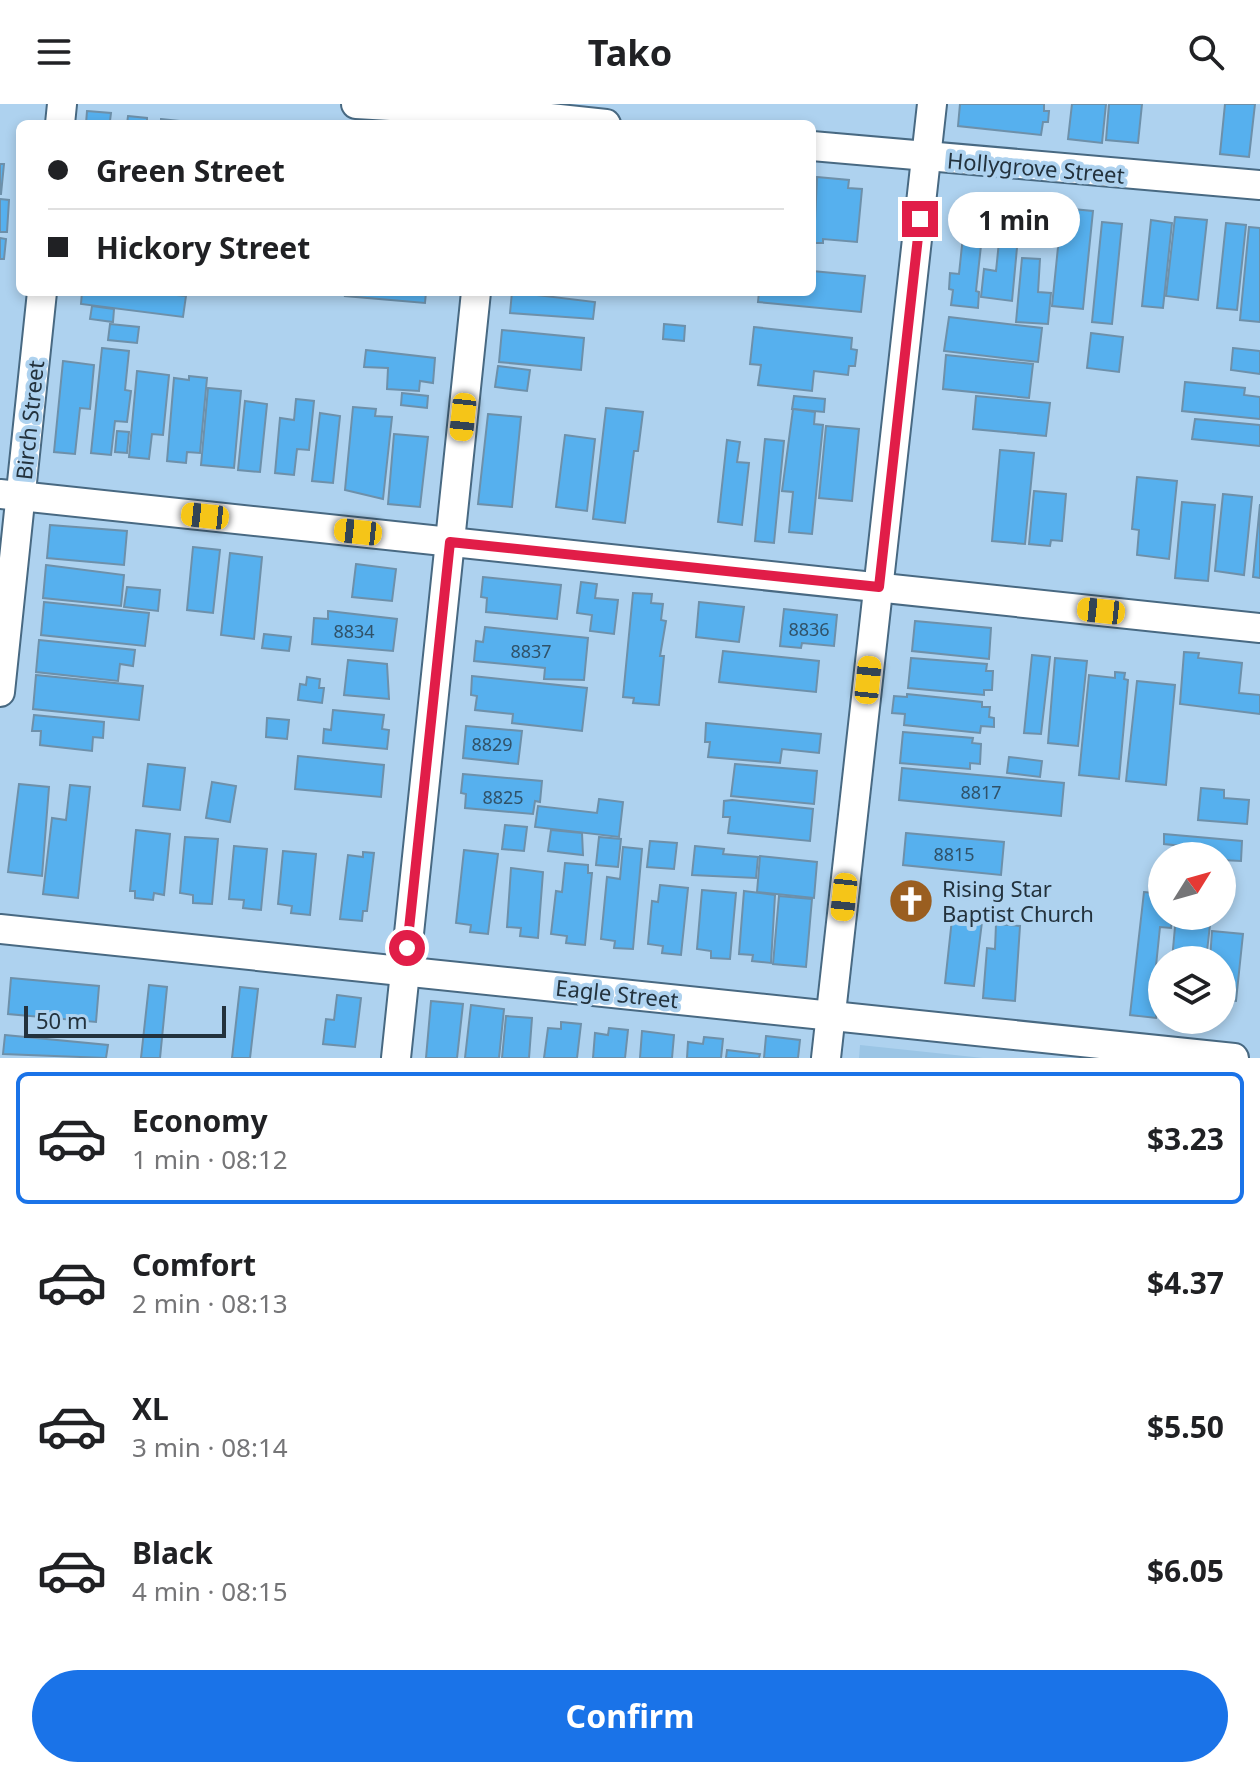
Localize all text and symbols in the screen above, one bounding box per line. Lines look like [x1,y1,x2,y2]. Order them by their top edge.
text: Tako [588,28,672,77]
icon: menu [32,30,76,74]
icon: search [1184,30,1228,74]
street label: Hollygrove Street [946,144,1126,190]
text: Green Street [96,150,285,191]
callout: 1 min [948,191,1080,247]
route end [902,201,938,237]
text: 1 min [978,202,1050,238]
text: Hickory Street [96,227,310,268]
street label: Birch Street [8,359,50,481]
car [449,392,477,442]
car [180,502,230,530]
car [333,518,383,546]
car [1076,597,1126,625]
house number: 8836 [788,617,830,641]
house number: 8834 [333,619,375,643]
house number: 8837 [510,639,552,663]
car [854,655,882,705]
house number: 8829 [471,732,513,756]
house number: 8817 [960,780,1002,804]
house number: 8825 [482,785,524,809]
house number: 8815 [933,842,975,866]
north arrow [1148,842,1236,930]
map controls [1148,842,1236,1034]
car [830,872,858,922]
place label: Rising Star Baptist Church [942,873,1094,928]
church icon: Rising Star Baptist Church [887,877,935,925]
route start [389,930,425,966]
button: layers [1148,946,1236,1034]
street label: Eagle Street [554,972,680,1014]
scale bar [24,1002,226,1038]
text: 50 m [36,1005,87,1035]
text: Economy [132,1100,268,1141]
icon: car [36,1102,108,1174]
text: $3.23 [1147,1118,1224,1159]
text: 1 min · 08:12 [132,1141,288,1177]
text: Comfort [132,1244,256,1285]
icon: car [36,1246,108,1318]
text: $4.37 [1147,1262,1224,1303]
text: 2 min · 08:13 [132,1285,288,1321]
text: XL [132,1388,169,1429]
icon: car [36,1390,108,1462]
text: $5.50 [1147,1406,1224,1447]
text: 3 min · 08:14 [132,1429,288,1465]
text: Black [132,1532,213,1573]
icon: car [36,1534,108,1606]
text: $6.05 [1147,1550,1224,1591]
text: 4 min · 08:15 [132,1573,288,1609]
button: Confirm [32,1670,1228,1762]

